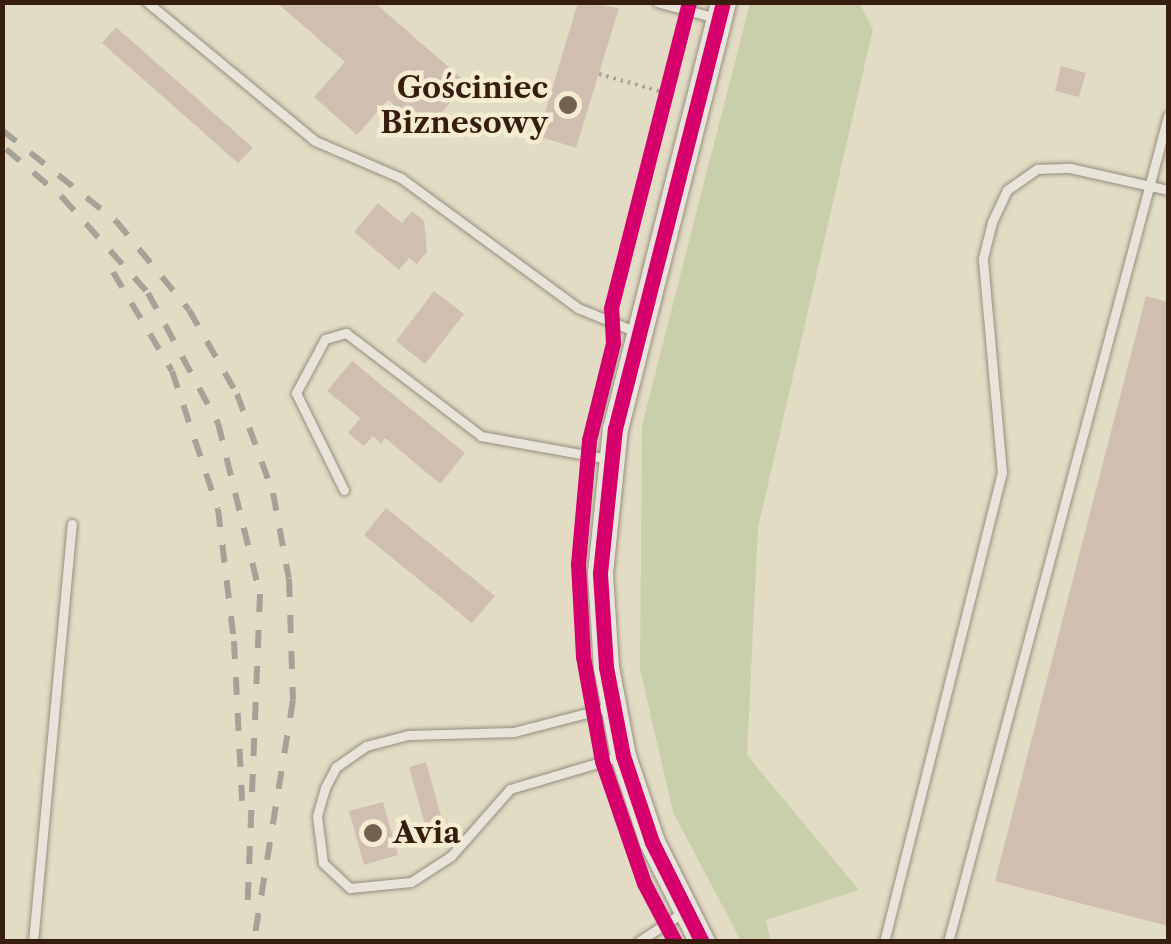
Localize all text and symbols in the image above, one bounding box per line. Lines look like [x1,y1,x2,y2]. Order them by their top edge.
place label: Gościniec Biznesowy [380,70,548,140]
marker: Gościniec Biznesowy [557,94,579,116]
place label: Avia [393,815,461,851]
marker: Avia [362,822,384,844]

